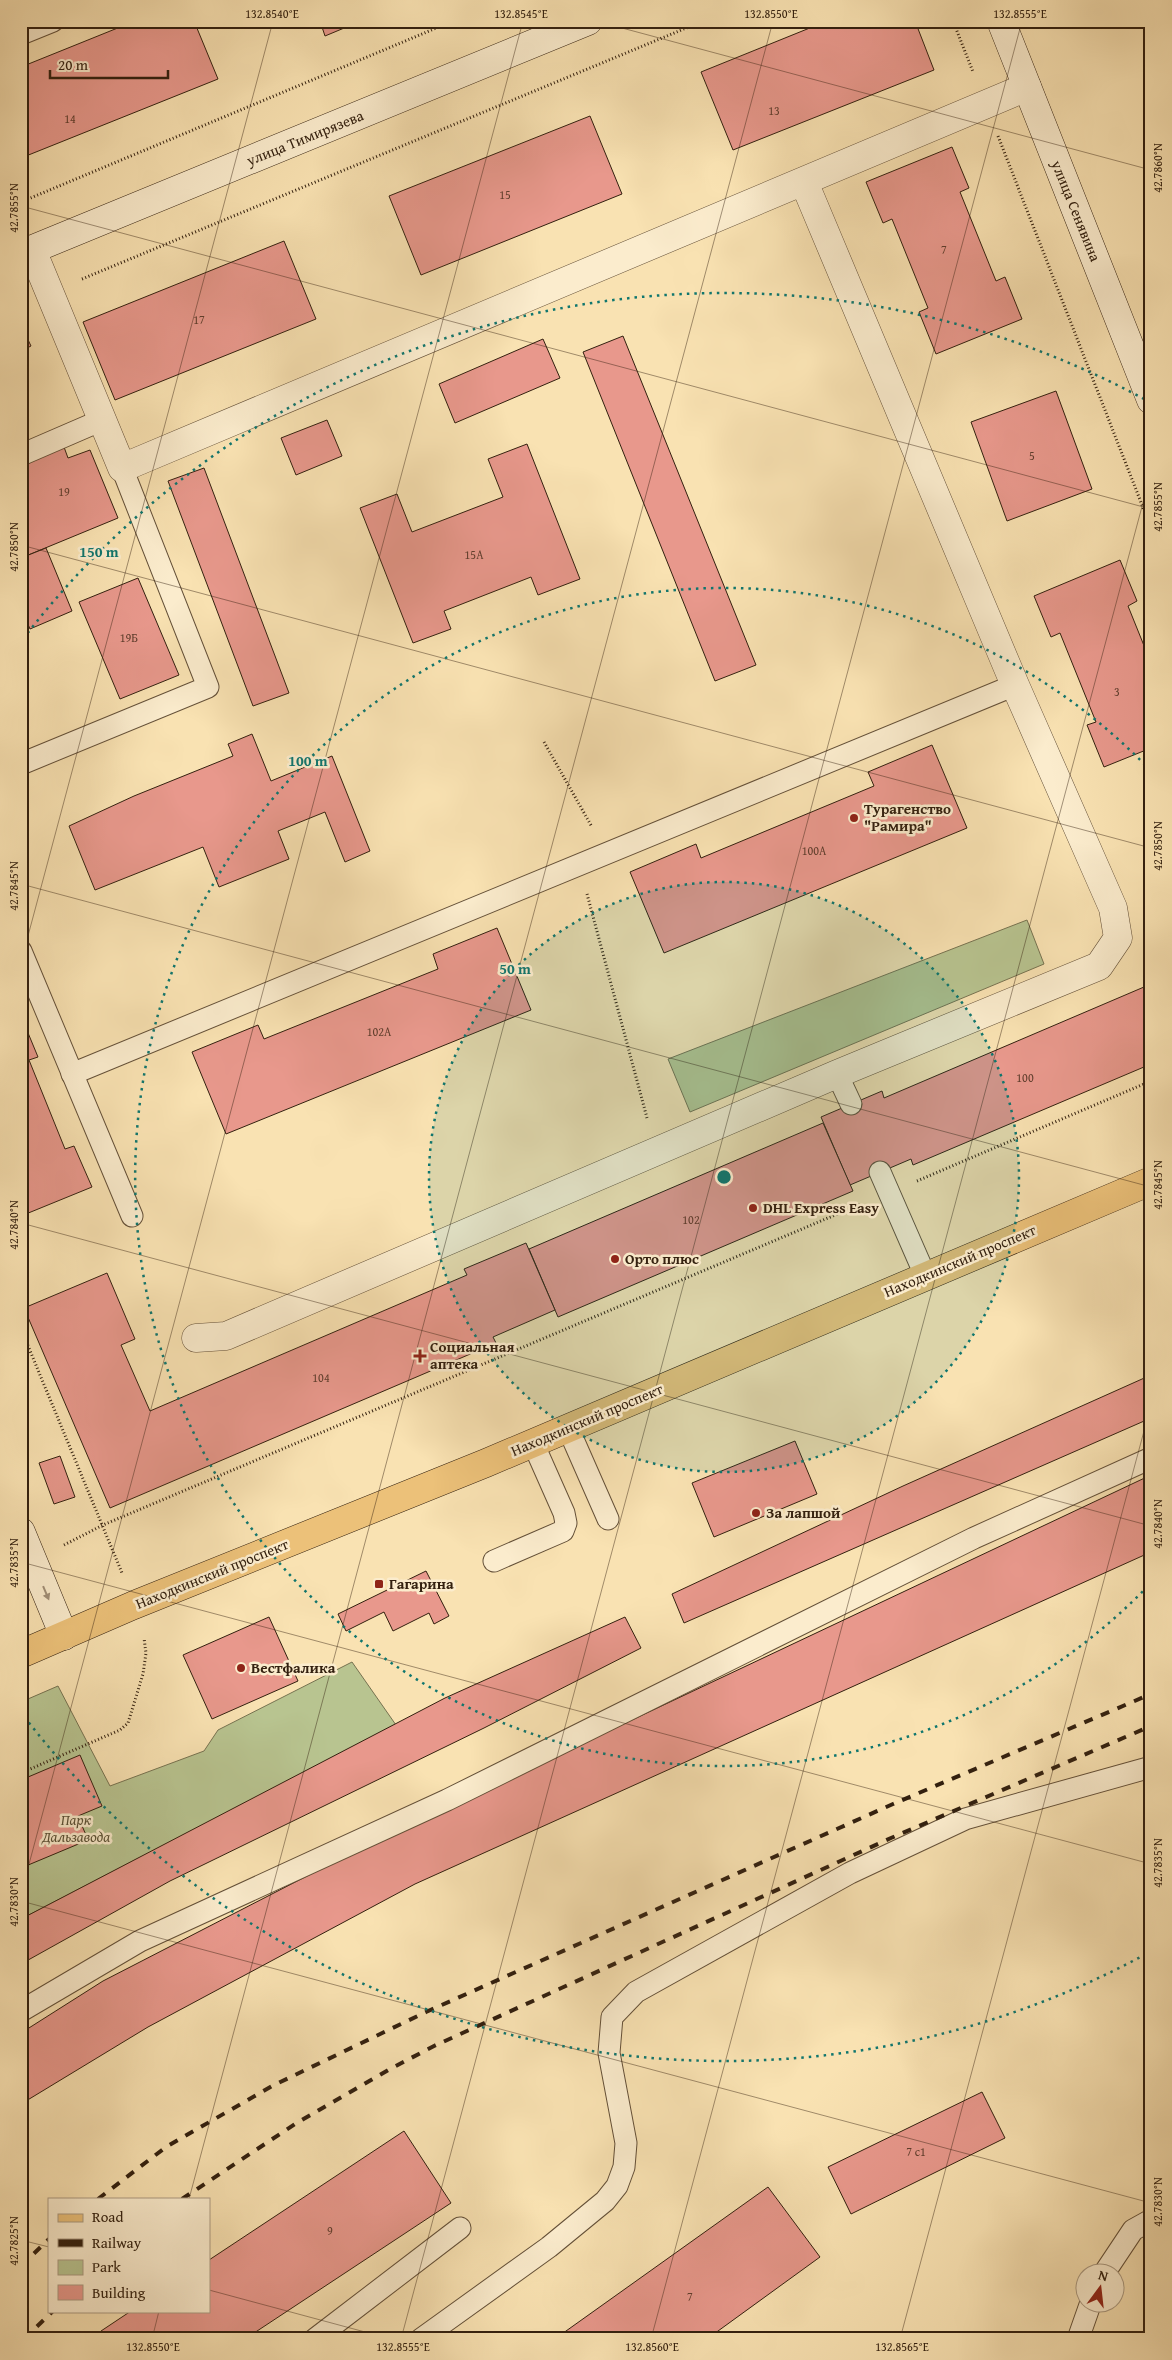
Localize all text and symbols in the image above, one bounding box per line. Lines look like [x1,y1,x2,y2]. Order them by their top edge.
text: 132.8540°E [245,5,299,22]
text: 132.8545°E [494,5,548,22]
text: 132.8550°E [744,5,798,22]
text: 132.8555°E [993,5,1047,22]
scale bar [50,48,168,80]
text: 20 m [58,54,89,75]
house number: 13 [768,102,780,119]
street label: улица Тимирязева [242,104,367,171]
house number: 14 [64,110,76,127]
text: 42.7860°N [1149,143,1166,193]
street label: улица Сенявина [1046,156,1107,265]
text: 42.7855°N [5,183,22,233]
house number: 15 [499,186,511,203]
house number: 7 [941,241,947,258]
house number: 17 [193,311,205,328]
house number: 5 [1029,447,1035,464]
text: 42.7855°N [1149,482,1166,532]
house number: 19 [58,483,70,500]
text: 42.7850°N [5,522,22,572]
text: 150 m [79,541,119,562]
house number: 15А [465,546,484,563]
house number: 19Б [120,629,138,646]
house number: 3 [1114,683,1120,700]
text: 100 m [288,750,328,771]
place label: Турагенство "Рамира" [864,798,951,836]
marker: Турагенство "Рамира" [848,812,860,824]
text: 42.7850°N [1149,821,1166,871]
house number: 100А [802,842,827,859]
text: 42.7845°N [5,861,22,911]
text: 50 m [499,958,531,979]
house number: 102А [367,1023,392,1040]
house number: 100 [1016,1069,1034,1086]
text: 42.7845°N [1149,1160,1166,1210]
centre of rings [715,1168,733,1186]
place label: DHL Express Easy [763,1197,879,1218]
text: 42.7840°N [5,1200,22,1250]
marker: DHL Express Easy [747,1202,759,1214]
house number: 102 [682,1211,700,1228]
street label: Находкинский проспект [881,1219,1040,1302]
place label: Орто плюс [625,1248,699,1269]
marker: Орто плюс [609,1253,621,1265]
place label: Социальная аптека [430,1336,514,1374]
marker: Социальная аптека [414,1350,426,1362]
house number: 104 [312,1369,330,1386]
street label: Находкинский проспект [508,1378,667,1461]
text: 42.7840°N [1149,1499,1166,1549]
place label: За лапшой [766,1502,841,1523]
marker: За лапшой [750,1507,762,1519]
street label: Находкинский проспект [132,1533,292,1614]
text: 42.7835°N [5,1538,22,1588]
place label: Гагарина [389,1573,454,1594]
marker: Гагарина [373,1578,385,1590]
one-way arrow [43,1586,51,1600]
place label: Вестфалика [251,1657,336,1678]
marker: Вестфалика [235,1662,247,1674]
park label: Парк Дальзавода [41,1809,110,1847]
text: 42.7835°N [1149,1838,1166,1888]
text: 42.7830°N [5,1877,22,1927]
house number: 7 с1 [906,2143,926,2160]
text: 42.7830°N [1149,2177,1166,2227]
legend [48,2198,210,2312]
text: Road [92,2206,123,2227]
text: 42.7825°N [5,2216,22,2266]
house number: 9 [327,2222,333,2239]
text: Railway [92,2232,142,2253]
text: Park [92,2256,121,2277]
north arrow [1074,2262,1124,2312]
text: N [1096,2265,1111,2286]
text: Building [92,2282,146,2303]
house number: 7 [687,2288,693,2305]
text: 132.8550°E [126,2338,180,2355]
text: 132.8555°E [376,2338,430,2355]
text: 132.8560°E [625,2338,679,2355]
text: 132.8565°E [875,2338,929,2355]

